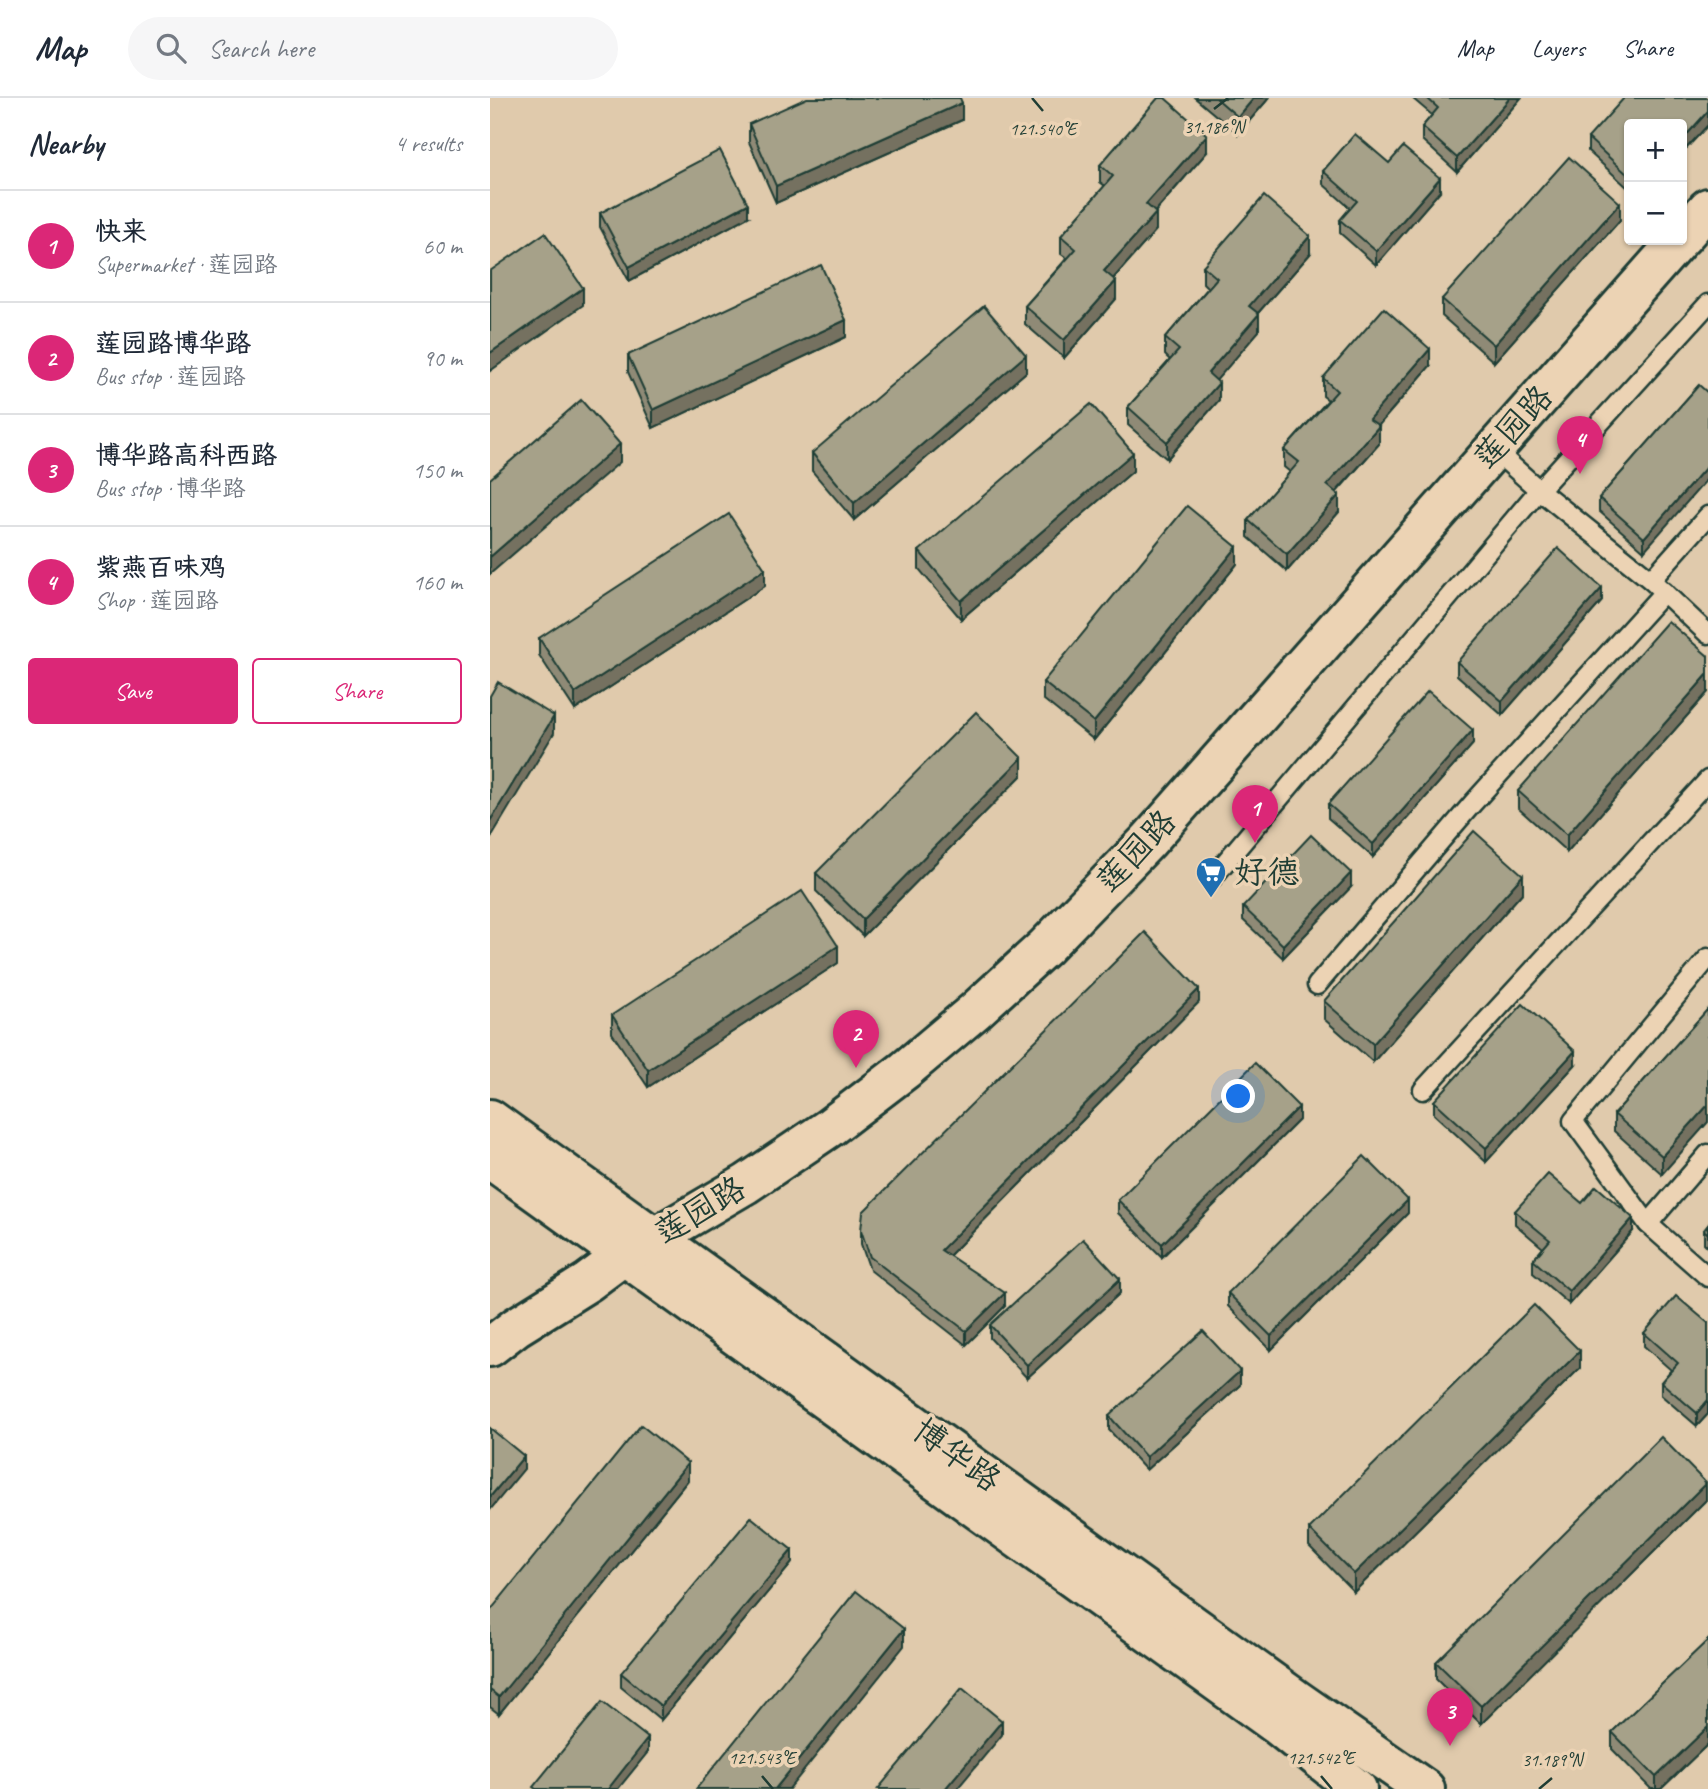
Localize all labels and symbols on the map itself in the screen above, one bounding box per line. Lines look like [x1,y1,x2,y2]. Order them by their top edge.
text: 31.186°N [1184,116,1247,138]
text: 121.540°E [1010,118,1079,140]
street label: 莲园路 [1464,376,1562,478]
pin: 4 [1557,416,1603,474]
pin: 1 [1232,785,1278,843]
street label: 莲园路 [1087,800,1185,902]
place label: 好德 [1234,851,1300,893]
supermarket icon: 好德 [1194,855,1228,899]
pin: 2 [833,1010,879,1068]
your location [1221,1079,1255,1113]
street label: 莲园路 [647,1167,753,1253]
street label: 博华路 [905,1409,1009,1501]
pin: 3 [1427,1688,1473,1746]
text: 121.543°E [729,1747,798,1769]
text: 121.542°E [1288,1747,1357,1769]
text: 31.189°N [1522,1749,1585,1771]

